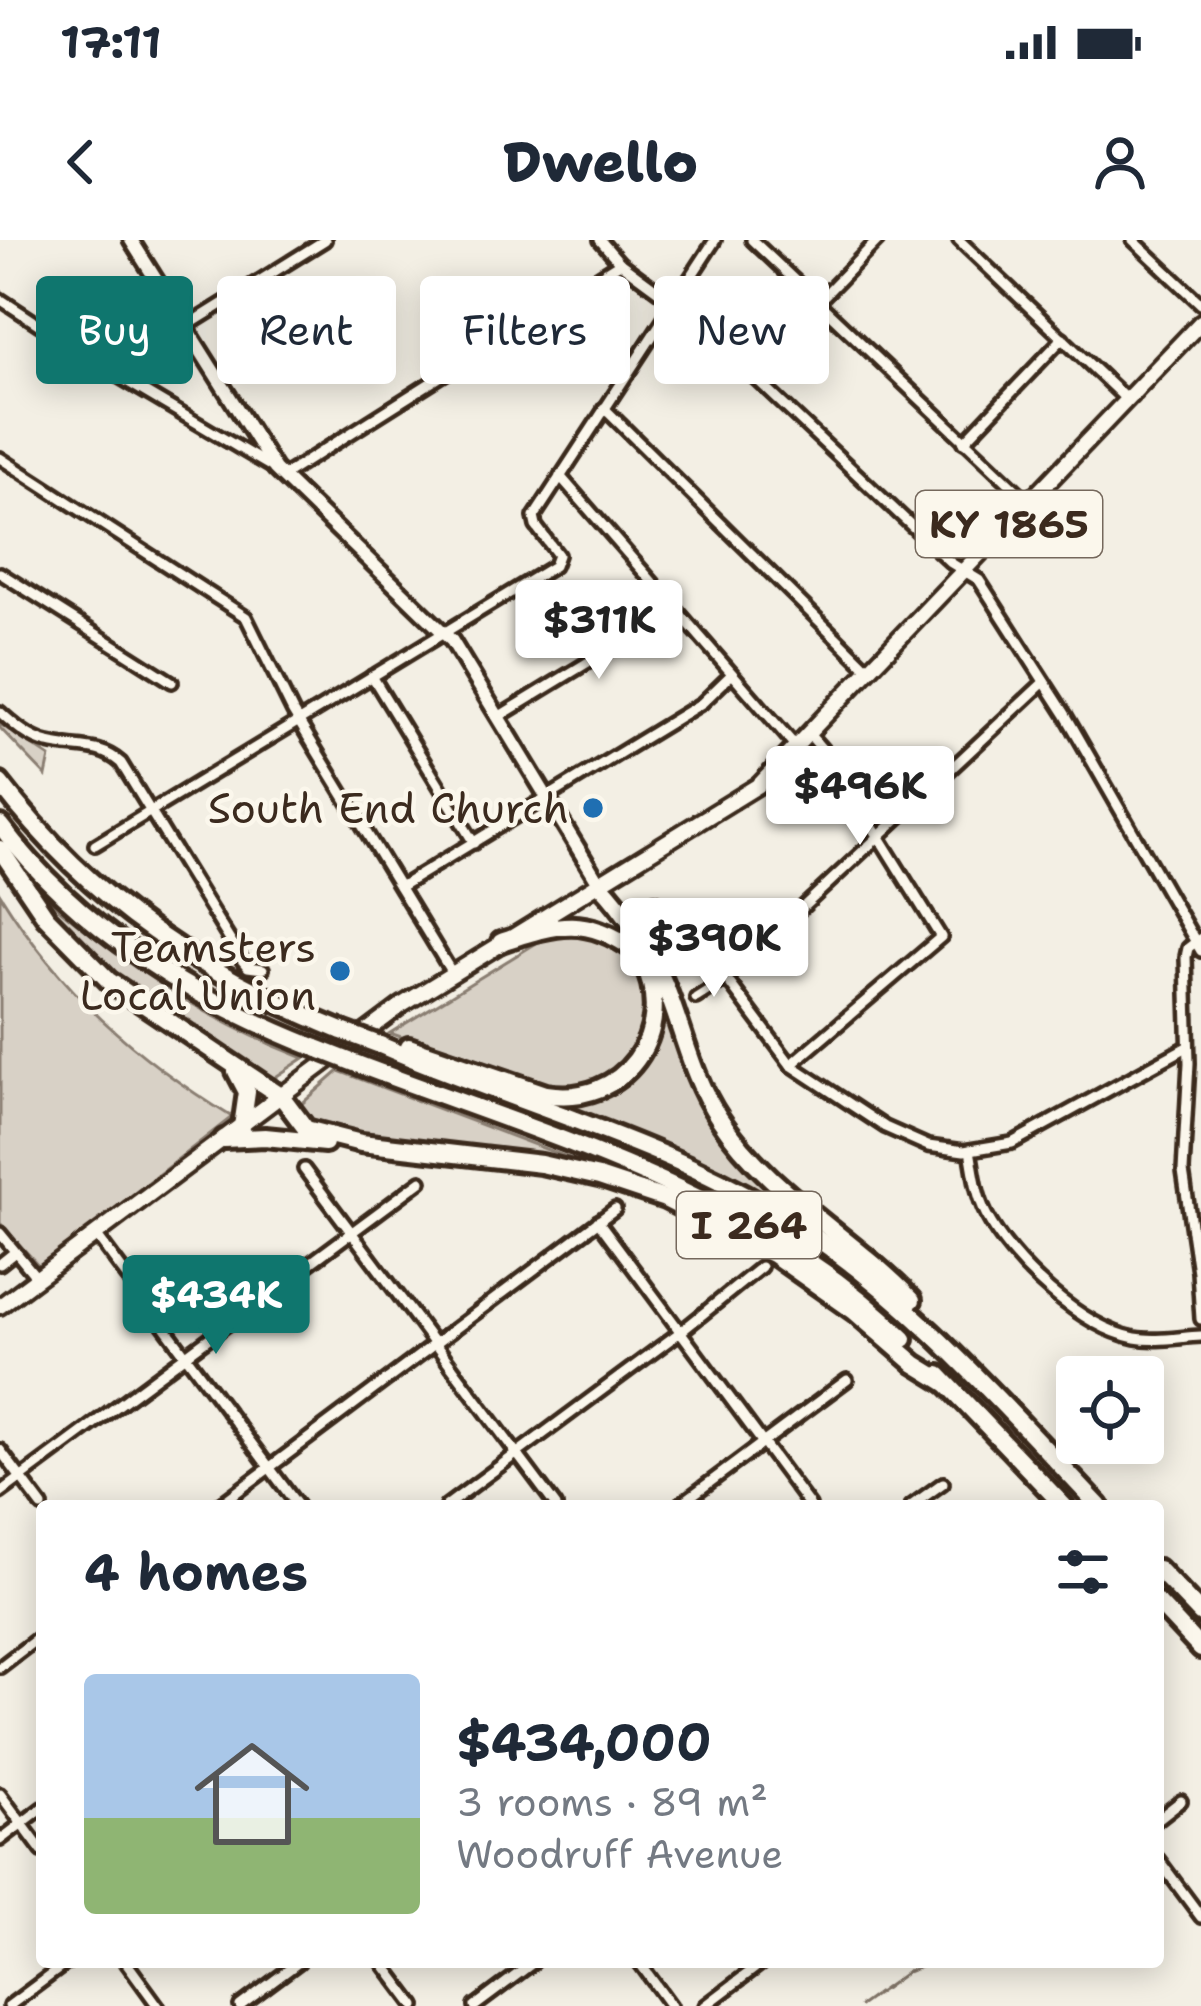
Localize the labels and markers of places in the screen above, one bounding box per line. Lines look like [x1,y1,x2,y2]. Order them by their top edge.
pin: $311K [515,580,683,682]
pin: $496K [776,746,944,848]
place label: South End Church [208,780,569,836]
marker: South End Church [580,795,606,821]
pin: $390K [630,898,798,1000]
place label: Teamsters Local Union [80,919,316,1023]
marker: Teamsters Local Union [327,958,353,984]
pin: $434K [132,1255,300,1357]

